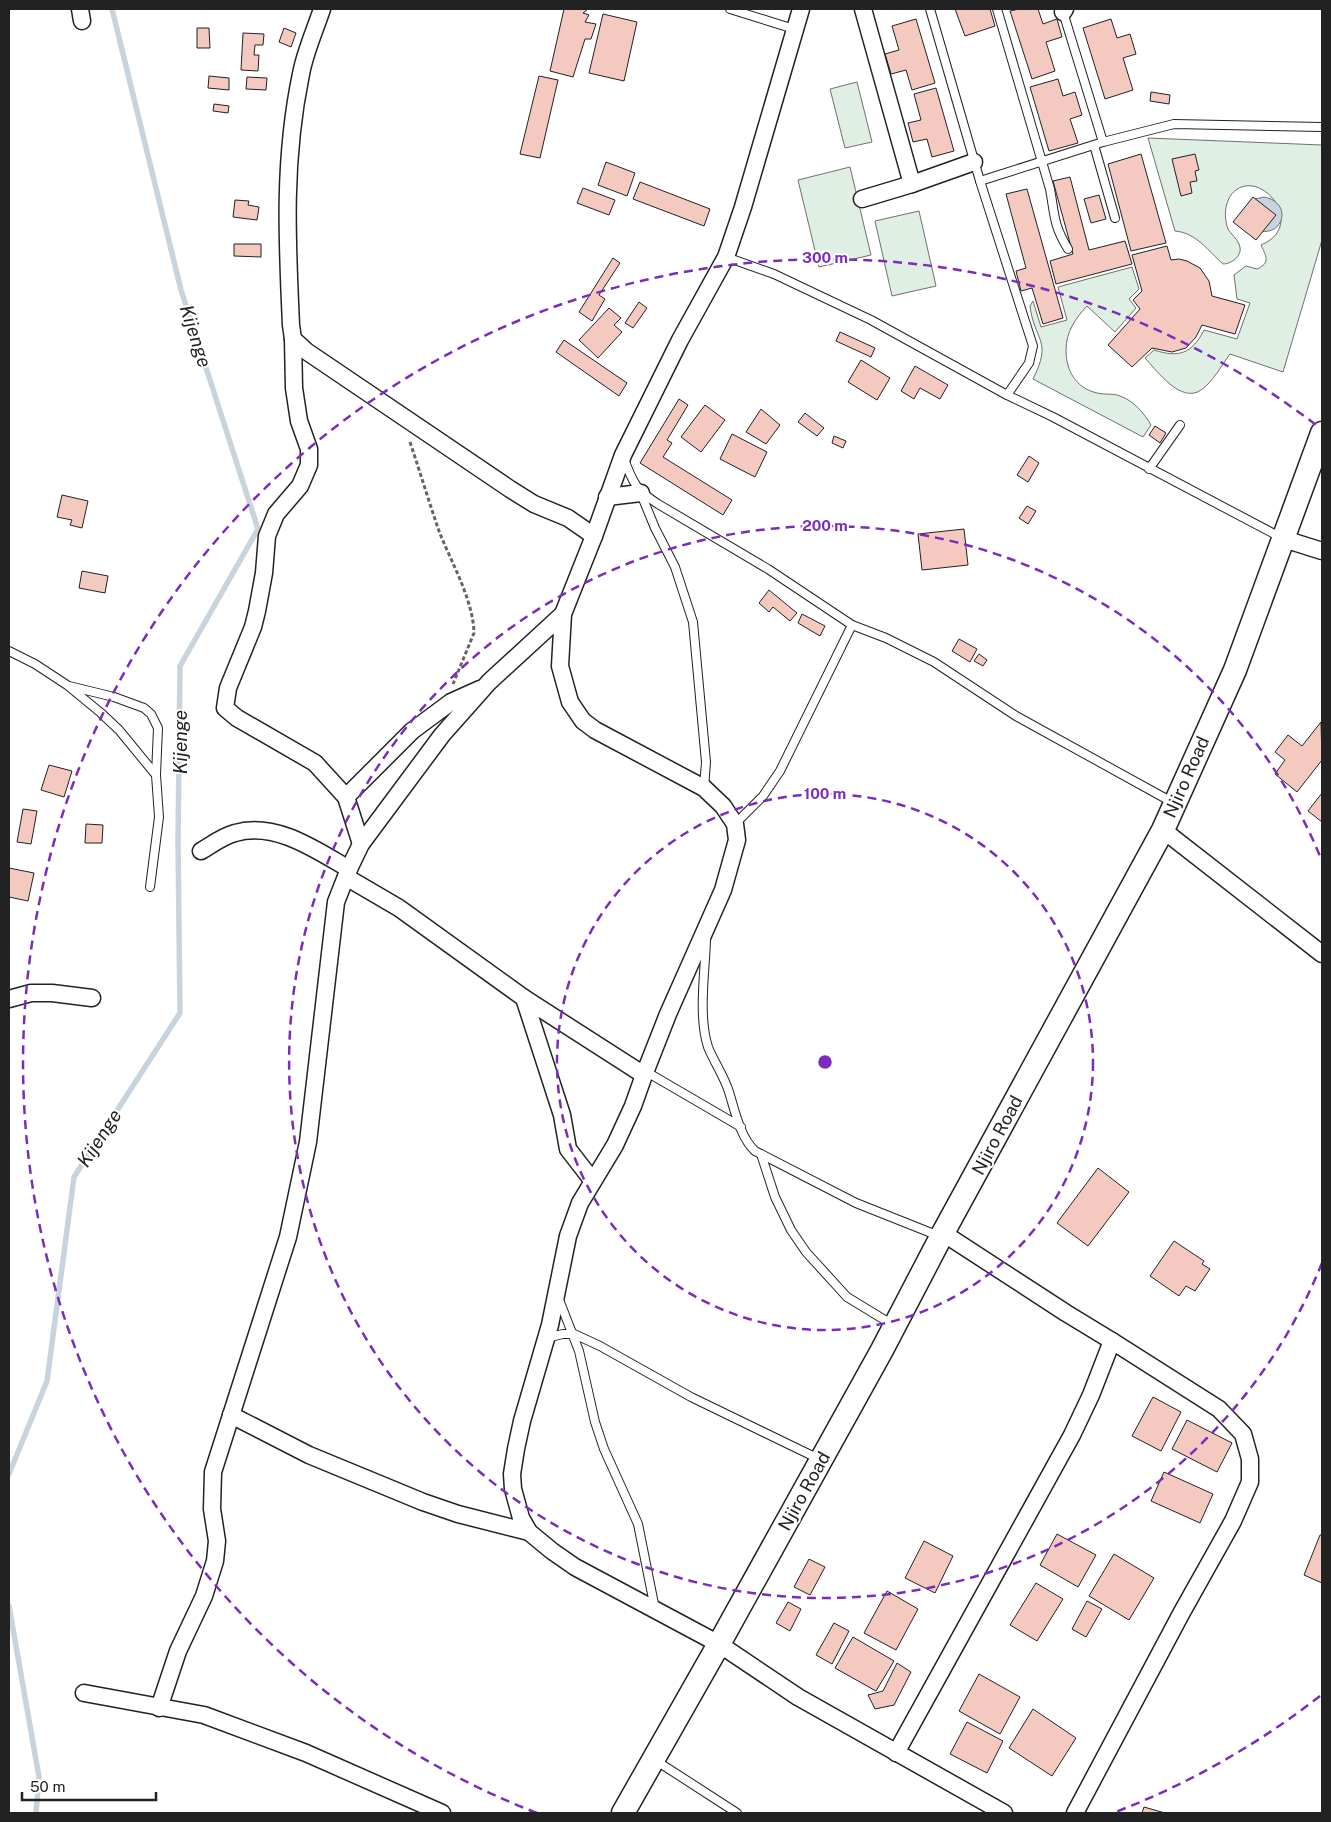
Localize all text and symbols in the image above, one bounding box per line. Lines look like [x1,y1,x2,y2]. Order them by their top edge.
text: 300 m [802,249,848,266]
water label: Kijenge [176,302,216,370]
text: 200 m [802,517,848,534]
water label: Kijenge [169,710,191,774]
street label: Njiro Road [1159,733,1213,821]
text: 100 m [804,785,846,802]
centre of rings [816,1053,834,1071]
street label: Njiro Road [967,1092,1027,1178]
water label: Kijenge [72,1105,126,1171]
street label: Njiro Road [774,1448,834,1534]
scale bar [22,1770,156,1802]
text: 50 m [30,1778,65,1795]

